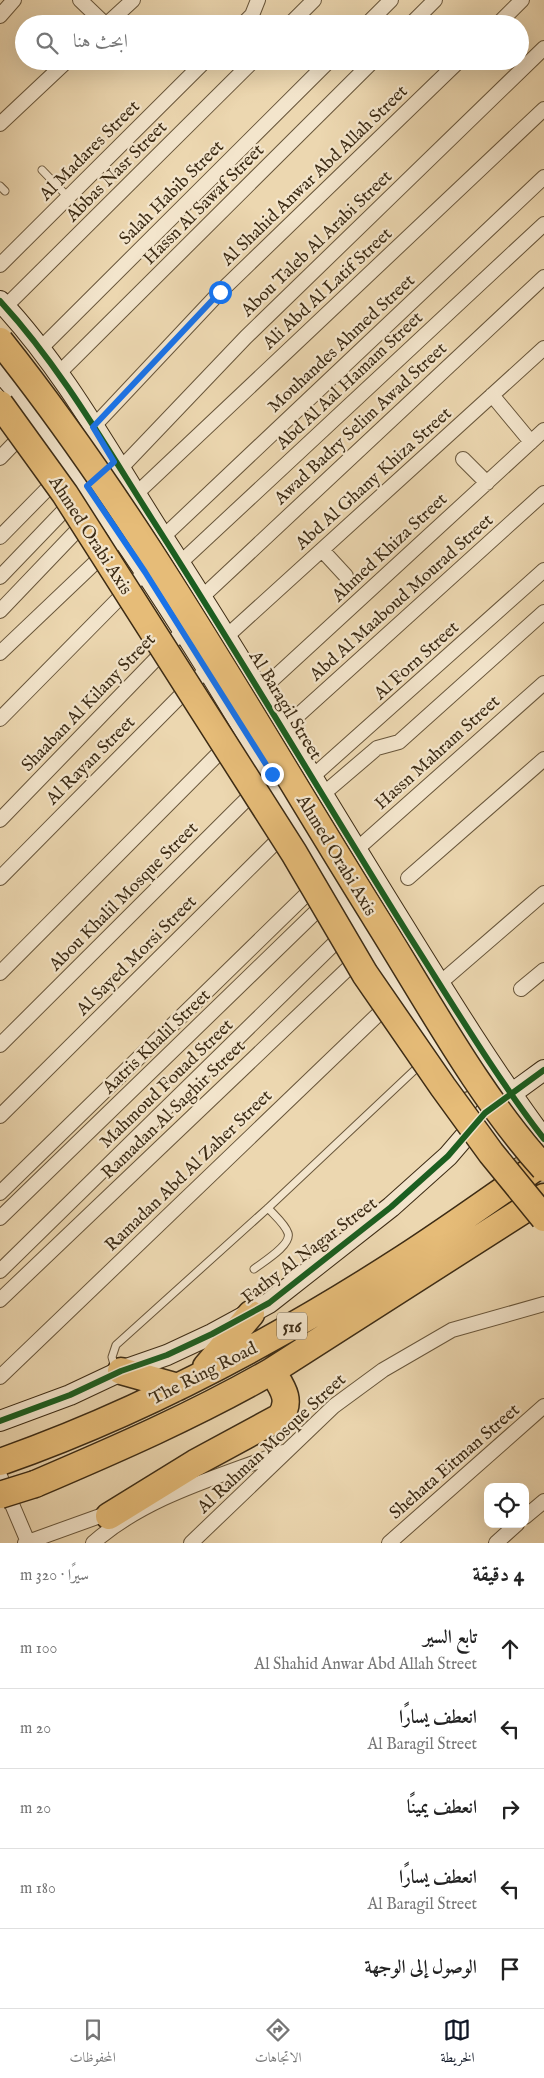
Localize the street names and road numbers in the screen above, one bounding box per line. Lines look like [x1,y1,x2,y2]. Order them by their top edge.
street label: Al Shahid Anwar Abd Allah Street [216,81,413,272]
street label: Al Madares Street [34,96,145,207]
street label: Abbas Nasr Street [61,117,173,228]
street label: Salah Habib Street [115,136,229,250]
street label: Hassn Al Sawaf Street [139,140,269,270]
street label: Abou Taleb Al Arabi Street [236,166,397,323]
street label: Ali Abd Al Latif Street [258,223,398,356]
street label: Mouhandes Ahmed Street [264,270,420,418]
street label: Abd Al Aal Hamam Street [271,307,428,456]
street label: Awad Badry Selim Awad Street [269,338,452,511]
street label: Abd Al Ghany Khiza Street [290,403,457,556]
street label: Ahmed Orabi Axis [42,471,137,600]
street label: Ahmed Khiza Street [327,489,453,608]
street label: Abd Al Maaboud Mourad Street [305,510,499,687]
street label: Al Forn Street [369,617,464,706]
street label: Shaaban Al Kilany Street [17,629,161,777]
street label: Al Baragil Street [243,646,326,765]
street label: Hassn Mahram Street [371,691,505,815]
street label: Al Rayan Street [41,712,141,811]
street label: Ahmed Orabi Axis [290,790,381,920]
street label: Abou Khalil Mosque Street [44,818,203,977]
street label: Al Sayed Morsi Street [71,891,202,1022]
street label: Aatris Khalil Street [97,985,216,1100]
street label: Mahmoud Fouad Street [95,1014,239,1154]
street label: Ramadan Al Saghir Street [97,1035,251,1185]
street label: Ramadan Abd Al Zaher Street [101,1085,278,1257]
street label: Fathy Al Nagar Street [238,1193,382,1310]
road number: 516 [277,1312,307,1340]
street label: The Ring Road [146,1337,262,1411]
street label: Al Rahman Mosque Street [192,1369,351,1520]
street label: Shehata Eitman Street [385,1399,525,1525]

